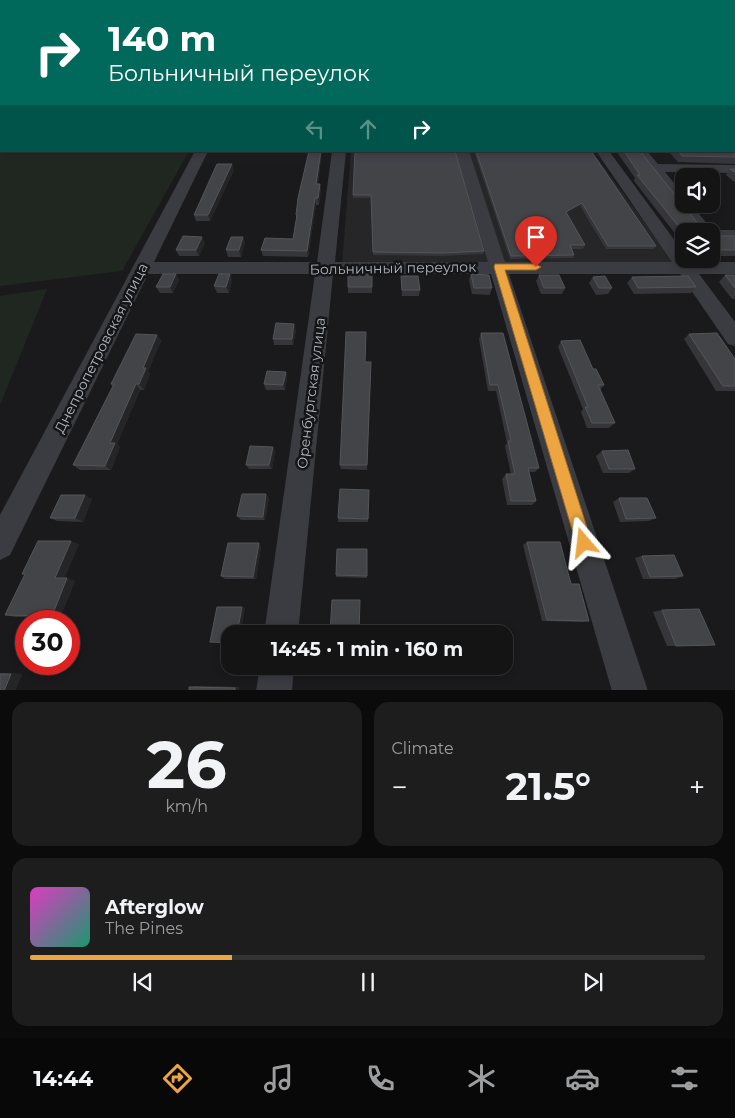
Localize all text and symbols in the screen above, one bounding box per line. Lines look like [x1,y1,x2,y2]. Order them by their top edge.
text: 140 m [108,17,216,60]
icon: right [25,20,90,85]
text: Больничный переулок [108,60,370,87]
icon: left [301,115,329,143]
icon: ahead [354,115,382,143]
icon: right [407,115,435,143]
map controls [675,168,720,268]
button: sound [675,168,720,213]
pin [515,216,557,267]
icon: arrive [522,223,550,251]
button: layers [675,223,720,268]
street label: Больничный переулок [310,258,476,278]
street label: Днепропетровская улица [50,260,152,436]
street label: Оренбургская улица [293,316,329,470]
position arrow [557,516,609,568]
speed limit sign: 30 [15,610,80,675]
text: 14:45 · 1 min · 160 m [271,638,463,661]
text: 26 [147,725,227,804]
text: Climate [392,739,454,758]
text: 21.5° [505,763,591,810]
text: − [392,770,408,804]
text: + [689,770,705,804]
text: km/h [165,797,208,816]
text: Afterglow [105,896,204,919]
text: The Pines [105,919,183,938]
icon: previous [129,968,157,996]
icon: pause [354,968,382,996]
icon: next [579,968,607,996]
icon: directions [160,1061,195,1096]
icon: music [261,1061,296,1096]
icon: phone [363,1061,398,1096]
icon: climate [464,1061,499,1096]
icon: car [565,1061,600,1096]
icon: filters [667,1061,702,1096]
text: 14:44 [33,1065,93,1092]

